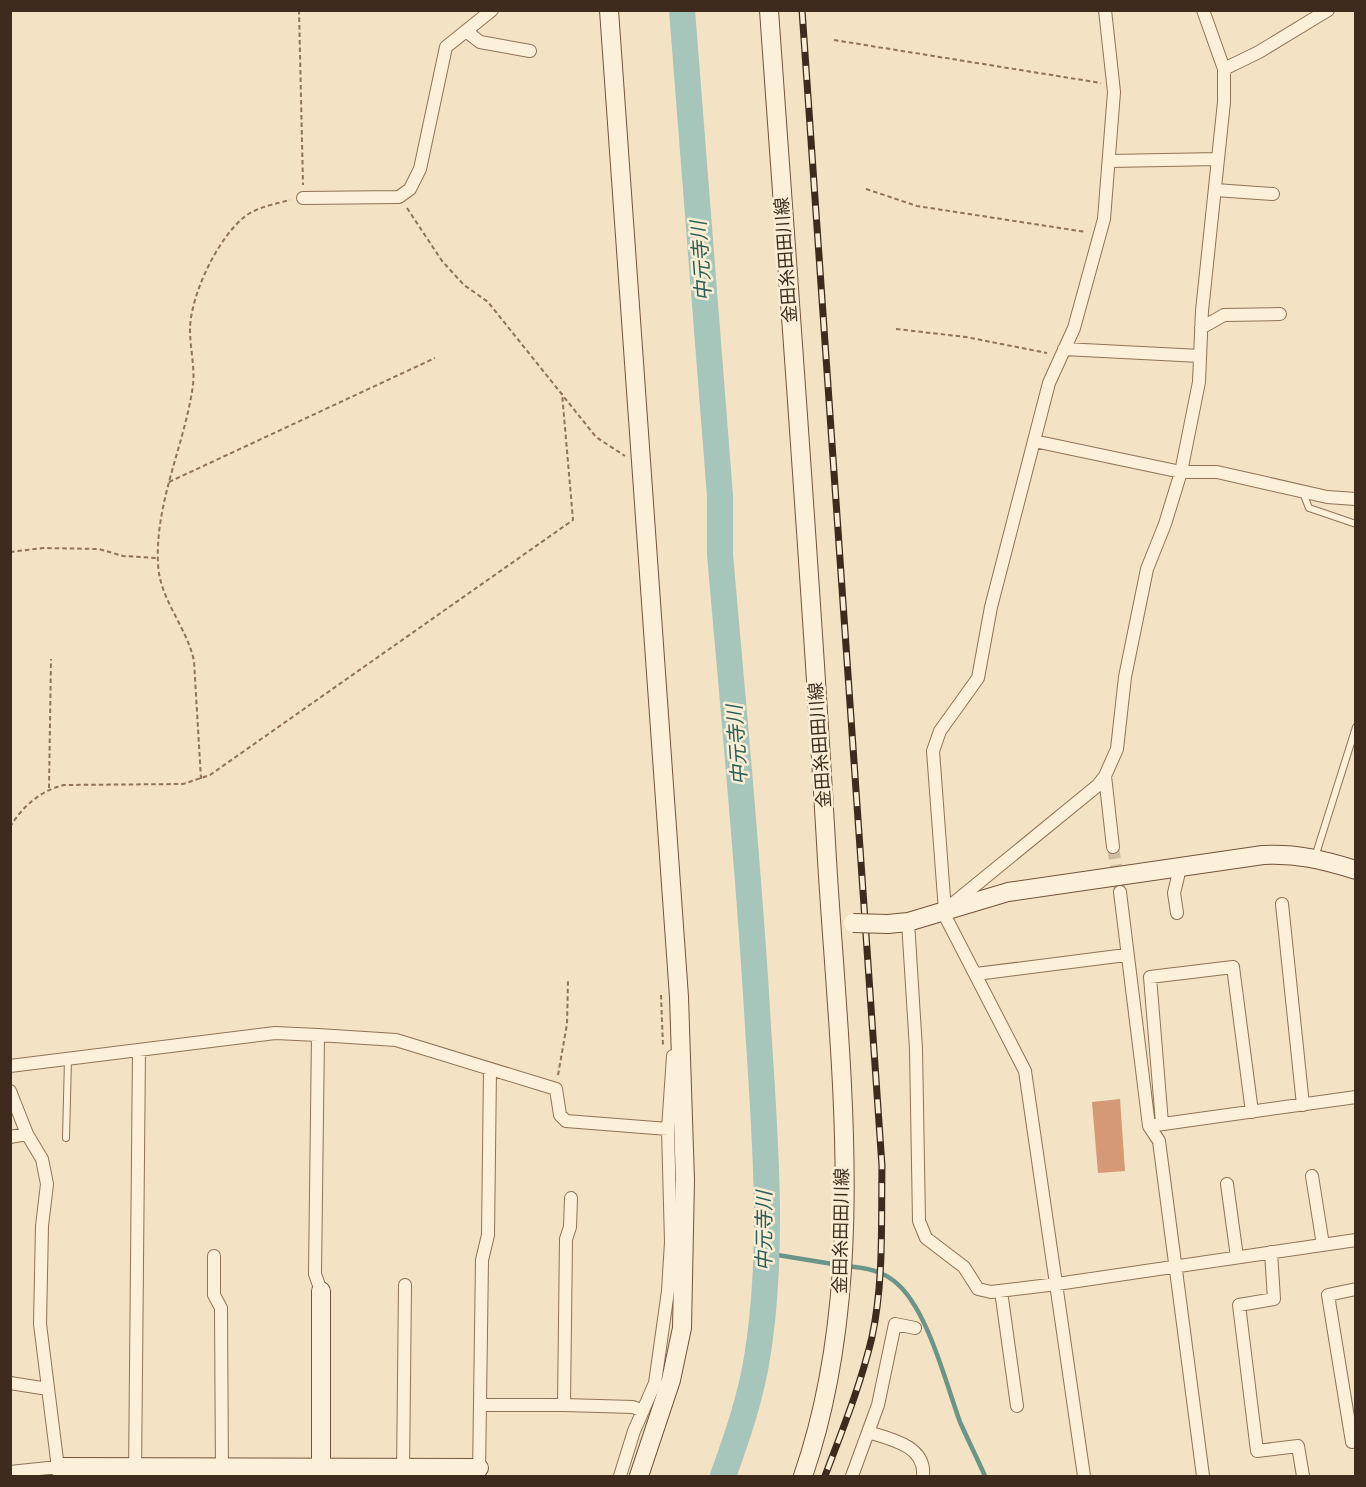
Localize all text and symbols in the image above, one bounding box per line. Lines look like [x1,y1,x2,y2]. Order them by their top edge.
street label: 金田糸田田川線 [772,196,800,324]
water label: 中元寺川 [687,218,715,302]
street label: 金田糸田田川線 [806,681,834,809]
water label: 中元寺川 [723,702,751,786]
street label: 金田糸田田川線 [830,1168,852,1294]
water label: 中元寺川 [753,1189,775,1271]

